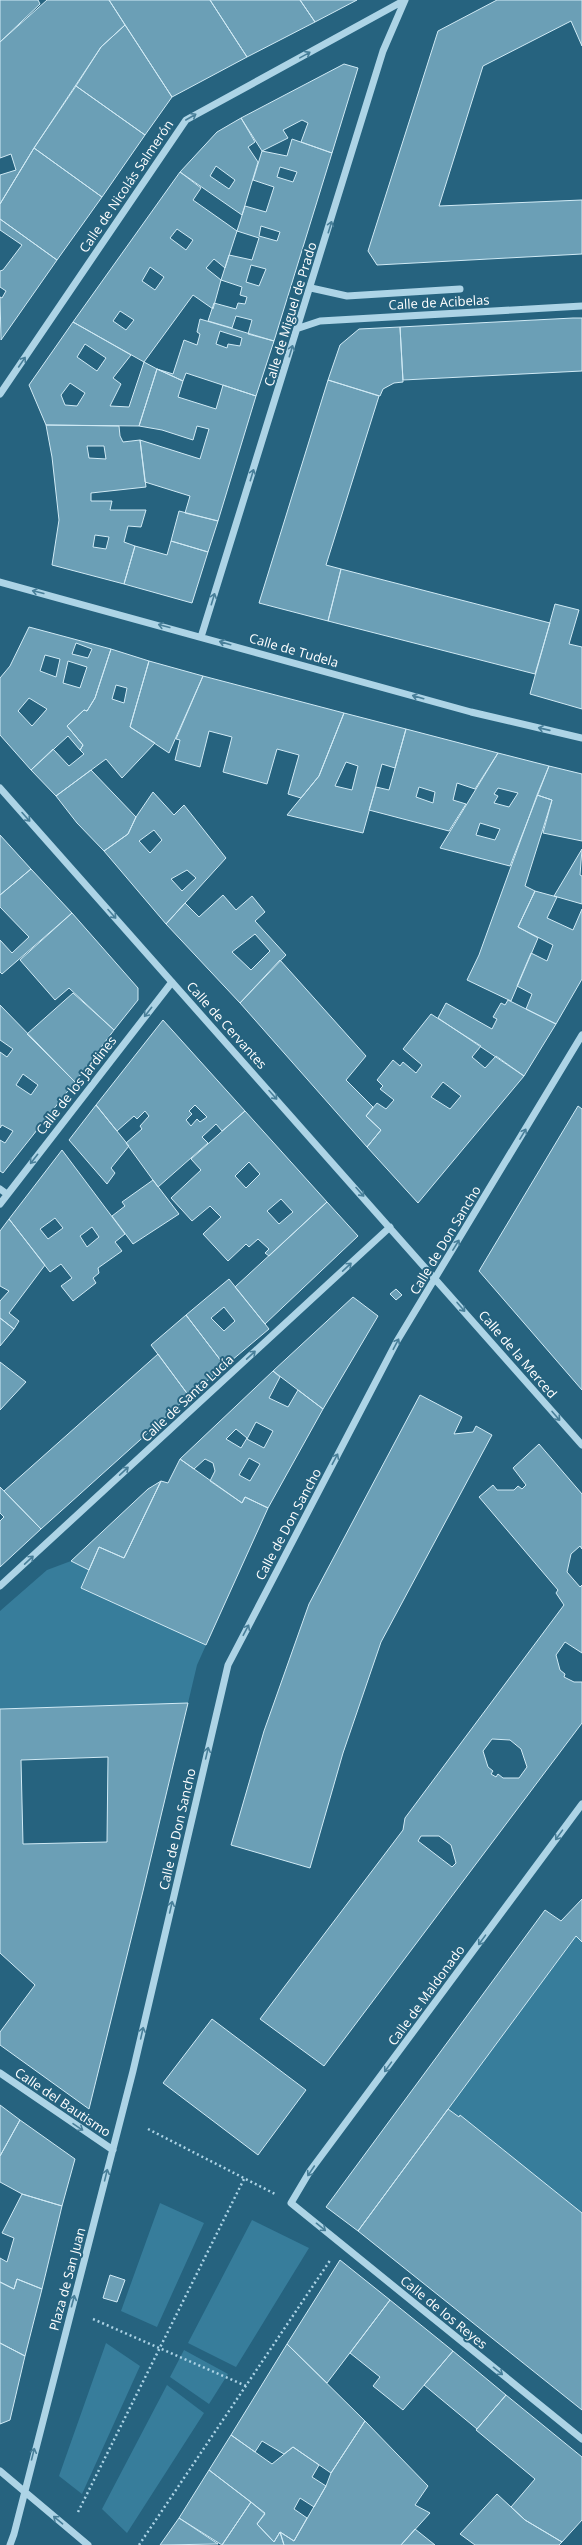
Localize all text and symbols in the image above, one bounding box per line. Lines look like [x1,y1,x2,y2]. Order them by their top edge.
one-way arrow [299,50,311,58]
one-way arrow [185,113,197,121]
street label: Calle de Nicolás Salmerón [75,116,177,256]
one-way arrow [326,221,334,233]
street label: Calle de Miguel de Prado [259,239,321,388]
street label: Calle de Acibelas [388,290,490,314]
one-way arrow [288,345,295,358]
one-way arrow [18,356,26,367]
one-way arrow [249,469,256,482]
one-way arrow [32,588,45,595]
one-way arrow [210,593,217,606]
one-way arrow [157,622,170,629]
street label: Calle de Tudela [247,629,341,671]
one-way arrow [219,639,232,646]
one-way arrow [412,693,425,700]
one-way arrow [538,725,551,733]
one-way arrow [21,812,31,822]
one-way arrow [108,909,117,919]
street label: Calle de Cervantes [183,977,271,1073]
one-way arrow [144,1007,152,1018]
street label: Calle de los Jardines [32,1032,120,1138]
one-way arrow [268,1090,278,1100]
one-way arrow [519,1129,527,1140]
one-way arrow [30,1154,38,1165]
street label: Calle de Don Sancho [405,1182,485,1298]
one-way arrow [355,1187,364,1197]
one-way arrow [452,1240,460,1251]
one-way arrow [341,1263,351,1272]
one-way arrow [456,1302,465,1312]
street label: Calle de la Merced [475,1306,561,1402]
one-way arrow [392,1338,400,1350]
street label: Calle de Santa Lucía [137,1350,237,1446]
one-way arrow [246,1350,256,1360]
one-way arrow [551,1410,560,1420]
one-way arrow [332,1454,340,1466]
street label: Calle de Don Sancho [251,1465,325,1583]
one-way arrow [119,1467,129,1476]
one-way arrow [24,1555,34,1564]
one-way arrow [243,1624,251,1636]
one-way arrow [204,1747,212,1760]
street label: Calle de Don Sancho [154,1766,200,1892]
one-way arrow [555,1829,563,1840]
one-way arrow [168,1900,176,1913]
one-way arrow [477,1934,486,1945]
street label: Calle de Maldonado [383,1941,469,2049]
one-way arrow [139,2027,146,2040]
one-way arrow [384,2061,392,2072]
street label: Calle del Bautismo [11,2063,115,2141]
one-way arrow [73,2123,84,2131]
one-way arrow [307,2166,315,2177]
one-way arrow [103,2169,110,2182]
one-way arrow [316,2223,327,2232]
street label: Plaza de San Juan [45,2225,89,2333]
street label: Calle de los Reyes [397,2271,491,2353]
one-way arrow [70,2295,78,2308]
one-way arrow [493,2367,504,2376]
one-way arrow [30,2448,37,2461]
one-way arrow [52,2516,63,2525]

